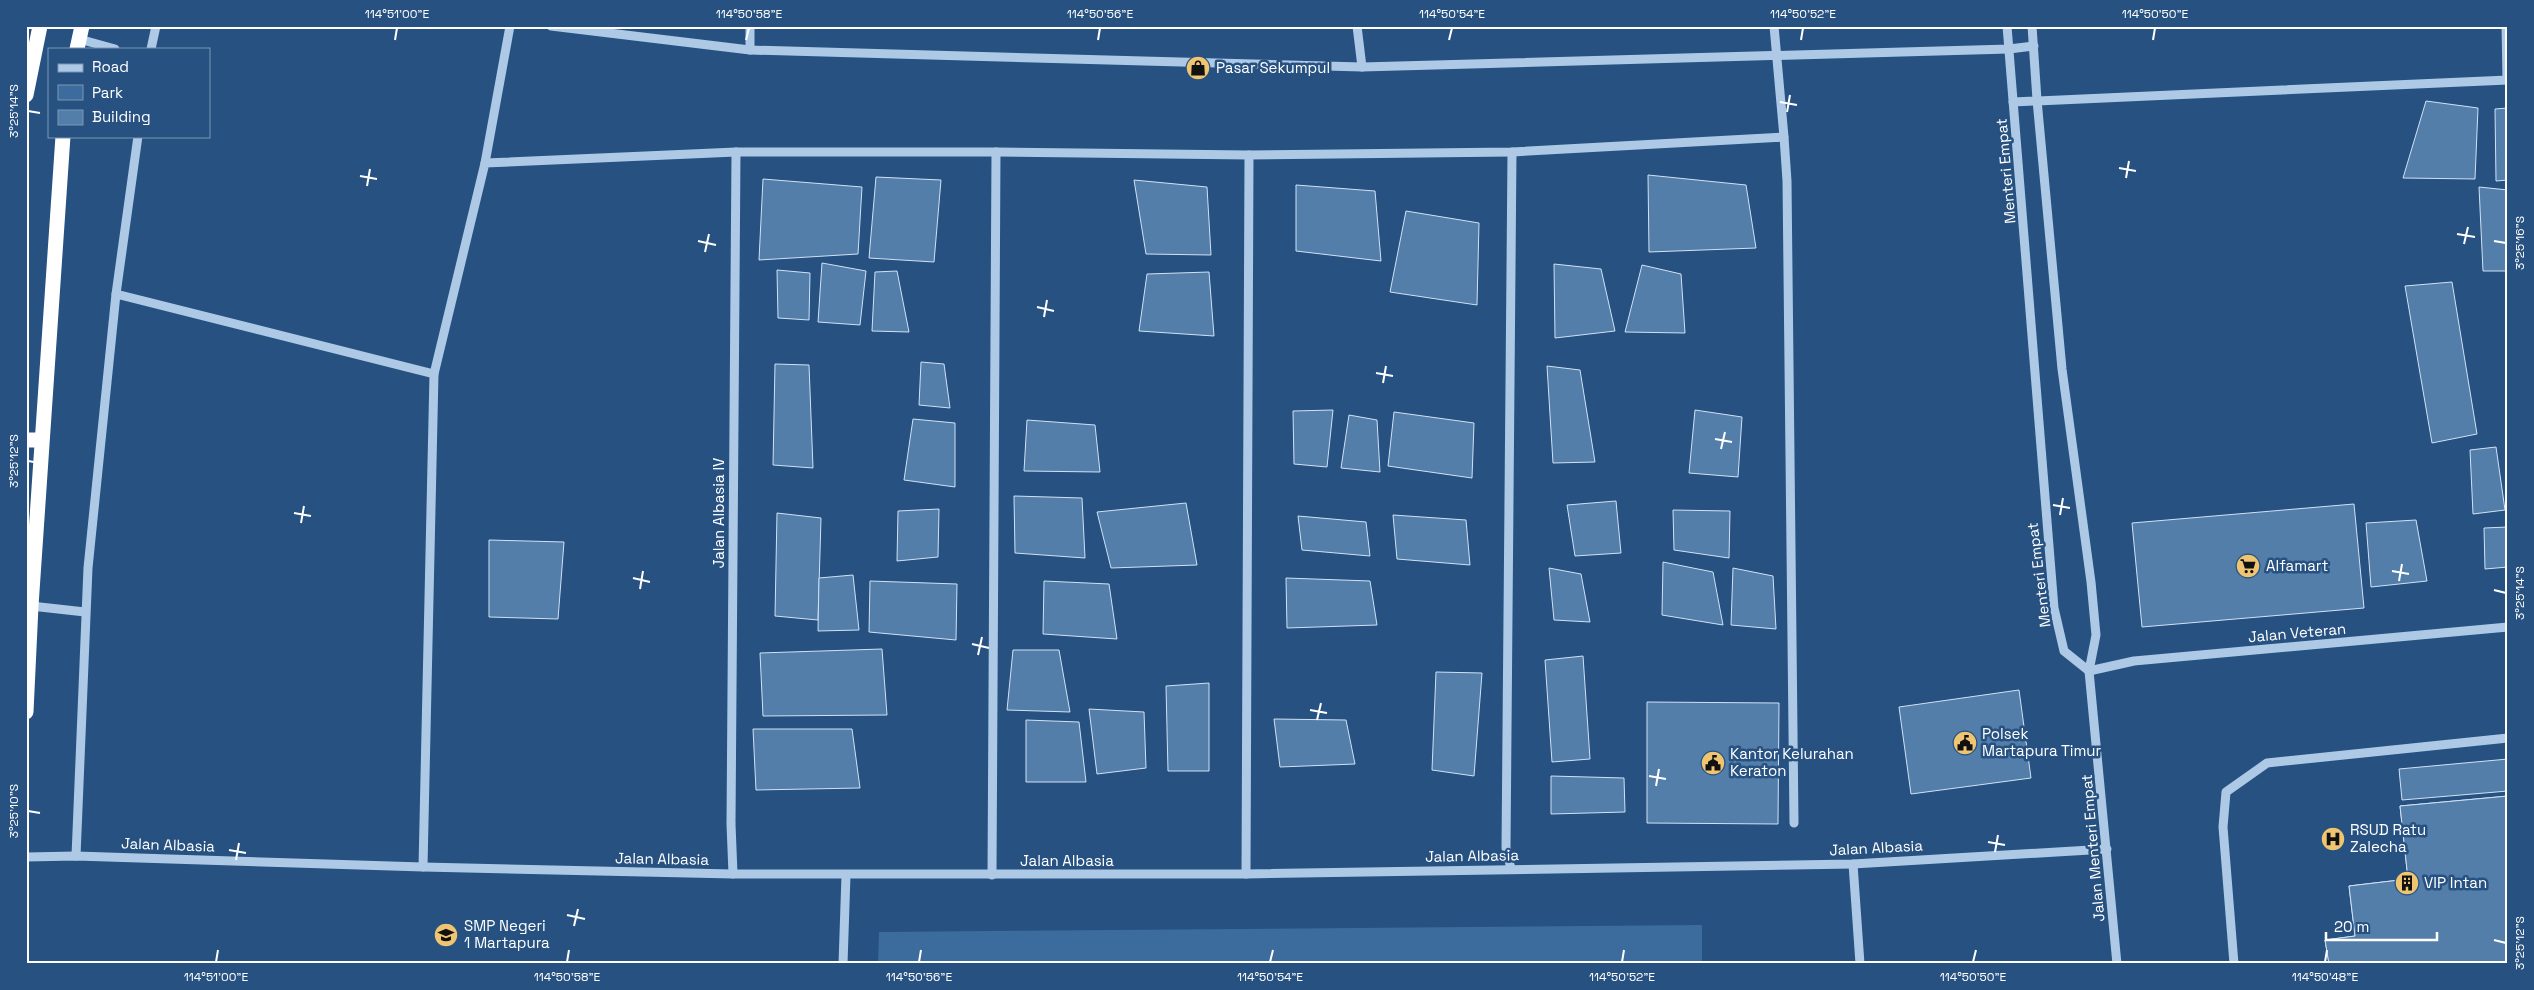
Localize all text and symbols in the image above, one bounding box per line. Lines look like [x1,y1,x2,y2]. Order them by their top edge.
text: 114°51'00"E [365,6,429,22]
text: 114°50'58"E [716,6,782,22]
text: 114°50'56"E [1067,6,1133,22]
text: 114°50'54"E [1419,6,1485,22]
text: 114°50'52"E [1770,6,1836,22]
text: 114°50'50"E [2122,6,2189,22]
legend [48,48,210,138]
shop icon: Pasar Sekumpul [1185,55,1211,81]
text: Road [92,57,129,76]
place label: Pasar Sekumpul [1216,58,1330,77]
text: Park [92,83,123,102]
text: 3°25'14"S [6,84,22,138]
text: Building [92,107,151,126]
street label: Menteri Empat [1991,118,2020,224]
text: 3°25'16"S [2512,216,2528,270]
text: 3°25'12"S [6,434,22,488]
street label: Jalan Albasia IV [709,458,728,568]
street label: Menteri Empat [2023,521,2054,629]
supermarket icon: Alfamart [2235,553,2261,579]
place label: Alfamart [2266,556,2328,575]
text: 3°25'14"S [2512,566,2528,620]
street label: Jalan Veteran [2247,619,2347,646]
place label: Polsek Martapura Timur [1982,724,2101,760]
public building icon: Polsek Martapura Timur [1952,730,1978,756]
place label: Kantor Kelurahan Keraton [1730,744,1854,780]
public building icon: Kantor Kelurahan Keraton [1700,750,1726,776]
street label: Jalan Menteri Empat [2077,773,2108,923]
text: 3°25'10"S [6,784,22,838]
place label: RSUD Ratu Zalecha [2350,820,2426,856]
hospital icon: RSUD Ratu Zalecha [2320,826,2346,852]
street label: Jalan Albasia [121,833,216,856]
street label: Jalan Albasia [1829,836,1924,859]
street label: Jalan Albasia [1425,845,1519,866]
street label: Jalan Albasia [615,848,709,869]
street label: Jalan Albasia [1020,851,1114,870]
building icon: VIP Intan [2394,870,2420,896]
place label: VIP Intan [2424,873,2487,892]
scale bar [2326,910,2438,942]
place label: SMP Negeri 1 Martapura [464,916,550,952]
text: 3°25'12"S [2512,916,2528,970]
text: 20 m [2334,917,2369,936]
school or university icon: SMP Negeri 1 Martapura [433,922,459,948]
text: 114°51'00"E [184,969,248,985]
text: 114°50'58"E [534,969,600,985]
text: 114°50'56"E [886,969,952,985]
text: 114°50'54"E [1237,969,1303,985]
text: 114°50'52"E [1589,969,1655,985]
text: 114°50'50"E [1940,969,2007,985]
text: 114°50'48"E [2292,969,2358,985]

